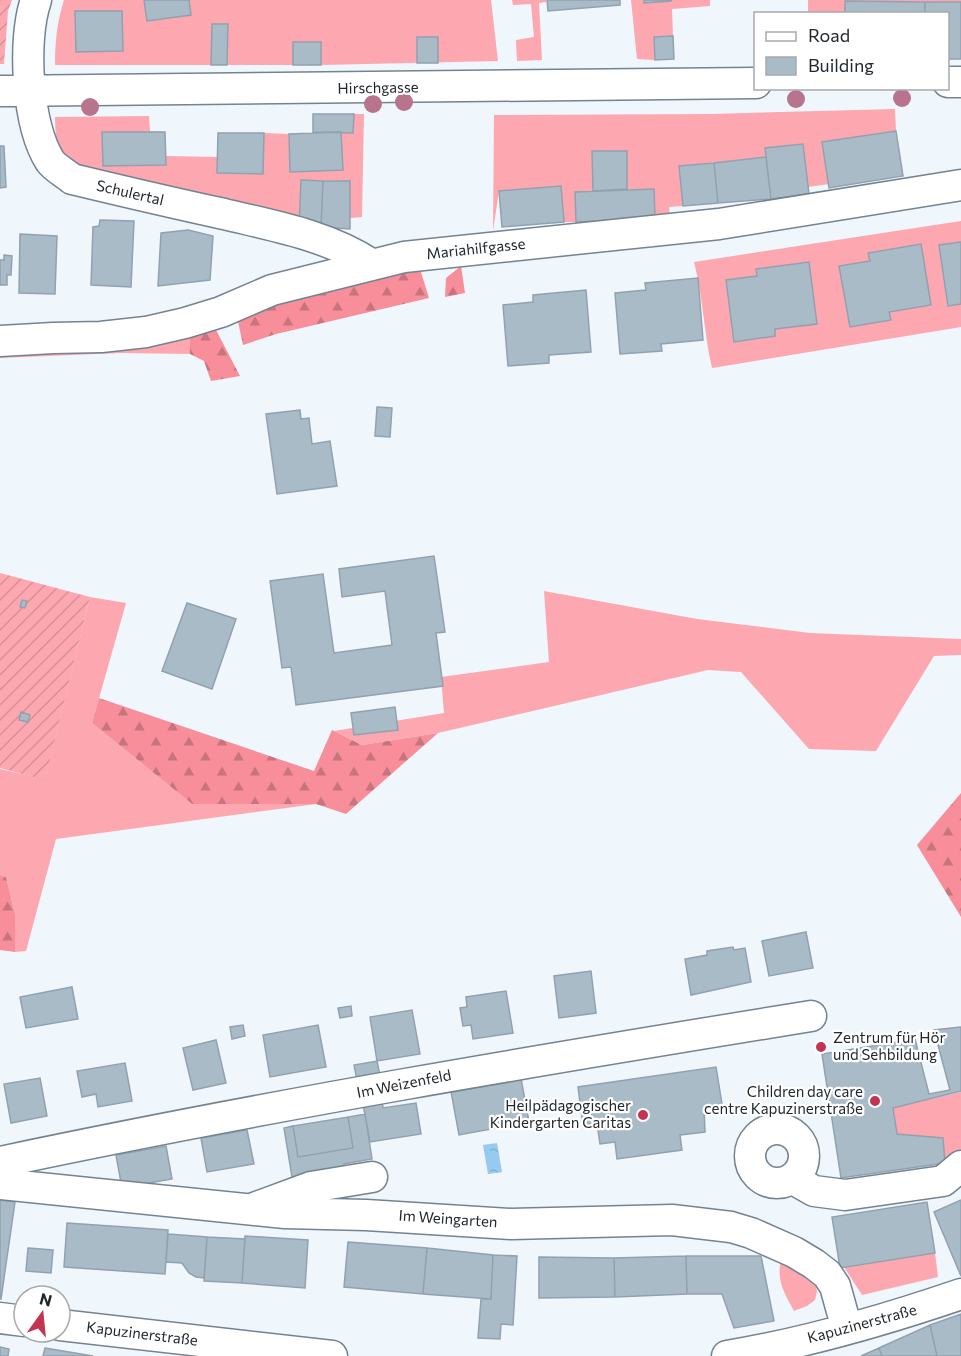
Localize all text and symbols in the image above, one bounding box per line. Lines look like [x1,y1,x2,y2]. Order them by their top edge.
legend [754,12,949,90]
text: Road [808,24,850,46]
text: Building [808,54,874,76]
street label: Hirschgasse [337,77,419,97]
street label: Schulertal [95,176,166,209]
street label: Mariahilfgasse [426,234,526,262]
place label: Zentrum für Hör und Sehbildung [833,1028,945,1063]
marker: Zentrum für Hör und Sehbildung [814,1040,828,1054]
street label: Im Weizenfeld [355,1065,453,1101]
place label: Children day care centre Kapuzinerstraße [704,1082,863,1117]
marker: Children day care centre Kapuzinerstraße [868,1094,882,1108]
place label: Heilpädagogischer Kindergarten Caritas [490,1096,631,1131]
marker: Heilpädagogischer Kindergarten Caritas [636,1108,650,1122]
street label: Im Weingarten [398,1206,498,1230]
north arrow [12,1284,72,1344]
text: N [38,1288,54,1310]
street label: Kapuzinerstraße [805,1300,918,1346]
street label: Kapuzinerstraße [85,1317,199,1349]

